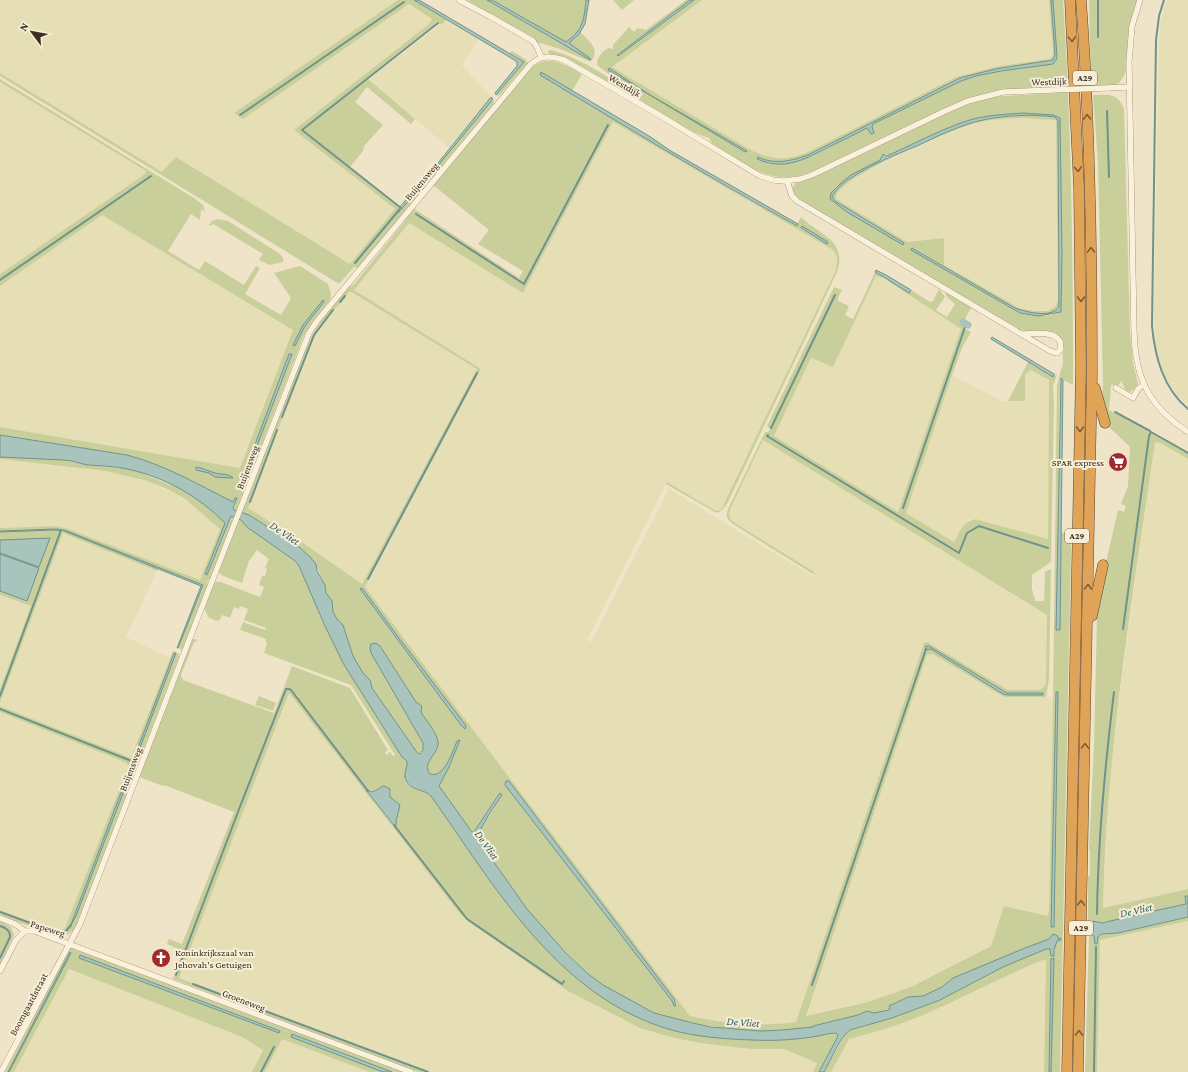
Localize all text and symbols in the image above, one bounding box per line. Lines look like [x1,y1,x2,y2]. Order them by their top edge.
north arrow [12,12,52,52]
text: N [16,20,31,33]
one-way arrow [1068,36,1076,42]
road number: A29 [1073,71,1097,85]
street label: Westdijk [606,72,643,100]
street label: Westdijk [1031,75,1067,89]
one-way arrow [1083,114,1091,120]
street label: Buijensweg [402,160,441,203]
one-way arrow [1074,166,1082,172]
one-way arrow [1087,247,1095,253]
one-way arrow [1077,296,1085,302]
one-way arrow [1076,426,1084,432]
street label: Buijensweg [234,444,262,491]
supermarket icon: SPAR express [1107,451,1129,473]
place label: SPAR express [1052,457,1104,468]
water label: De Vliet [268,519,303,548]
road number: A29 [1065,529,1089,543]
one-way arrow [1084,584,1092,590]
one-way arrow [1081,743,1089,749]
street label: Buijensweg [117,746,145,793]
water label: De Vliet [473,828,502,863]
one-way arrow [1077,900,1086,906]
water label: De Vliet [1119,900,1154,920]
street label: Papeweg [29,918,67,939]
road number: A29 [1069,921,1093,935]
church icon: Koninkrijkszaal van Jehovah's Getuigen [150,947,172,969]
place label: Koninkrijkszaal van Jehovah's Getuigen [174,947,254,970]
street label: Boomgaardstraat [7,970,50,1037]
street label: Groeneweg [221,987,267,1014]
water label: De Vliet [726,1015,761,1029]
one-way arrow [1075,1030,1083,1036]

